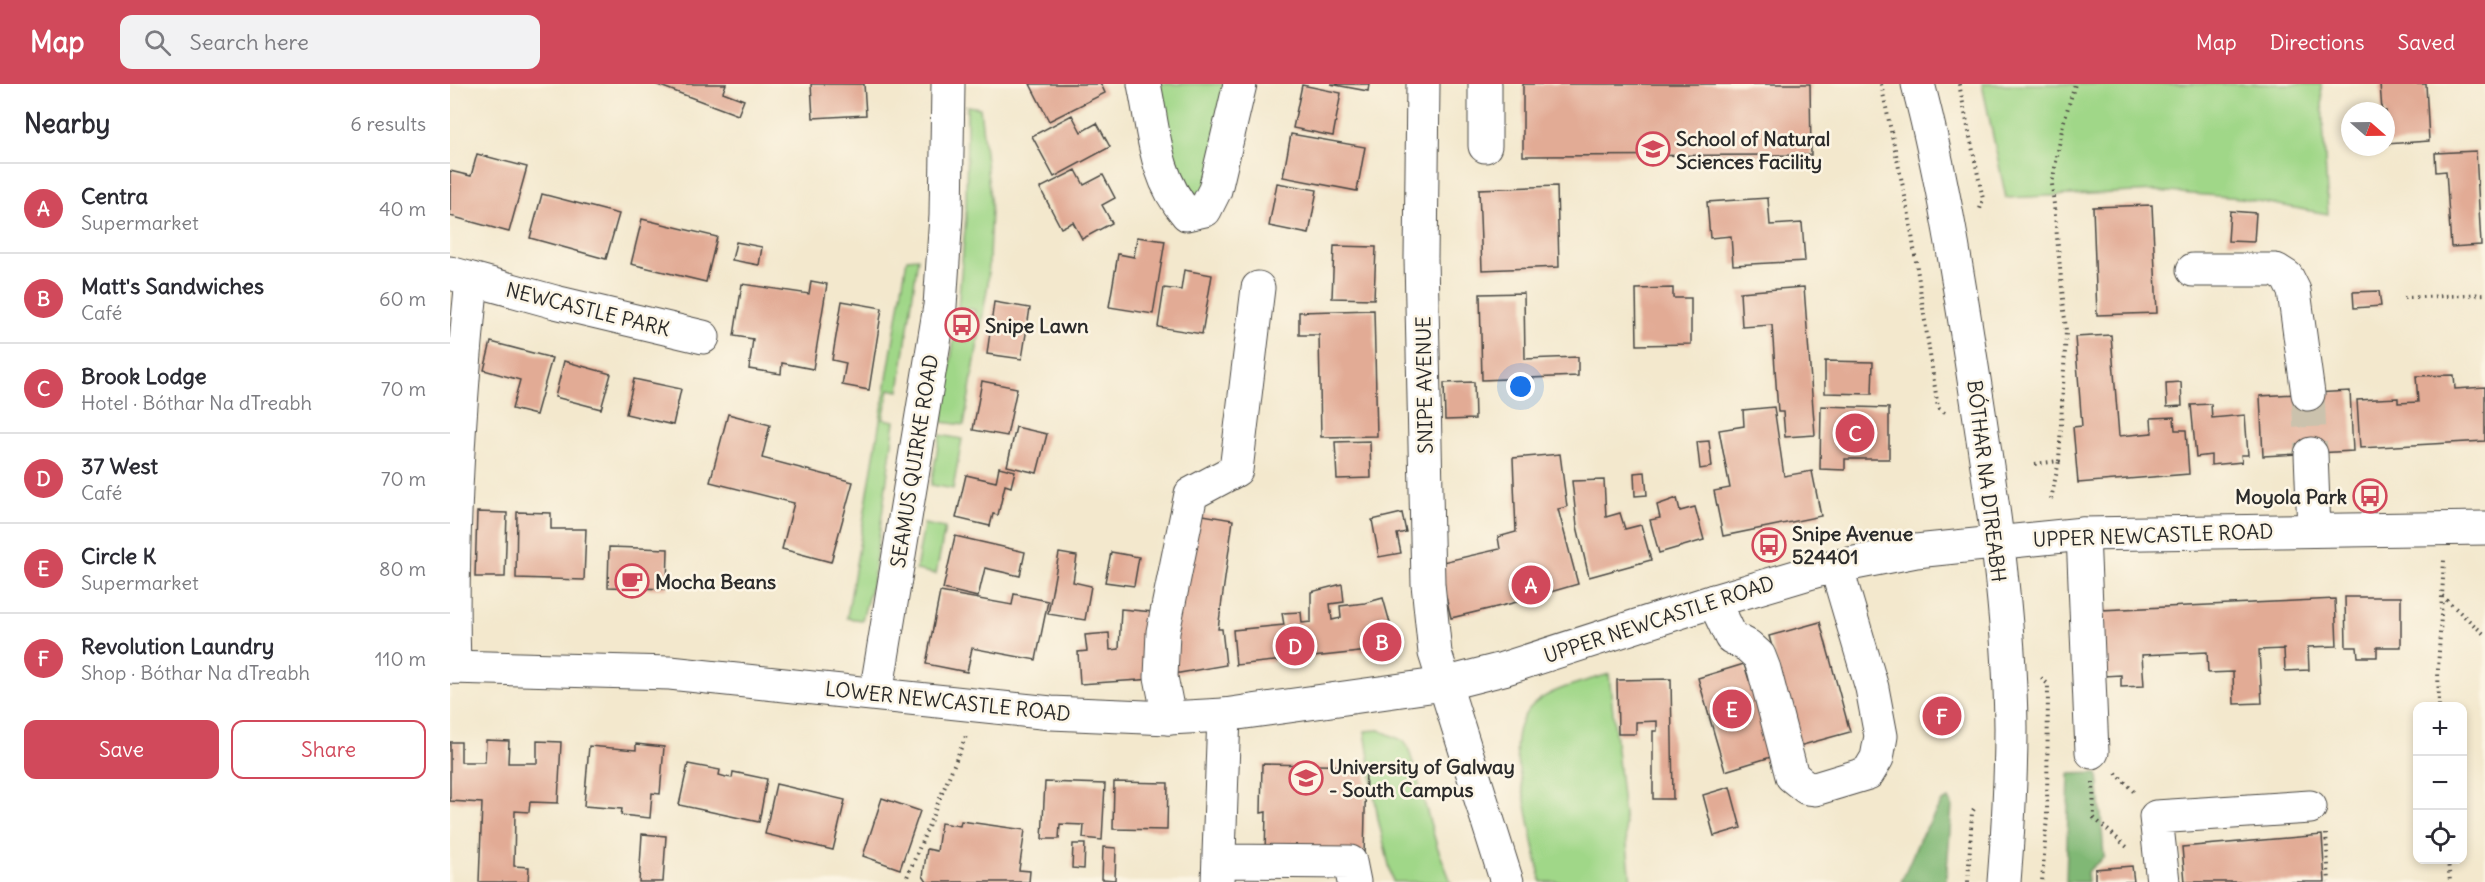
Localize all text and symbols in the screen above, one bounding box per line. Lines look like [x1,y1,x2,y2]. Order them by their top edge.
search box [120,15,540,69]
text: Map [30,24,84,60]
icon: search [141,26,174,59]
text: Search here [189,28,309,56]
text: Map [2196,29,2237,56]
text: Directions [2270,29,2364,56]
text: Saved [2397,29,2455,56]
north arrow [2341,102,2395,156]
text: Nearby [24,107,110,140]
text: 6 results [350,111,426,136]
place label: School of Natural Sciences Facility [1676,126,1830,174]
school or university icon: School of Natural Sciences Facility [1635,131,1671,167]
text: Centra [81,182,148,210]
text: A [37,196,50,221]
text: 40 m [379,196,426,221]
text: Supermarket [81,210,199,235]
text: Matt's Sandwiches [81,272,264,300]
street label: NEWCASTLE PARK [503,277,673,342]
text: B [37,286,50,311]
text: 60 m [379,286,426,311]
text: Café [81,300,122,325]
bus stop icon: Snipe Lawn [944,307,980,343]
place label: Snipe Lawn [985,313,1089,338]
street label: SNIPE AVENUE [1410,316,1438,454]
street label: SEAMUS QUIRKE ROAD [885,353,943,569]
text: Brook Lodge [81,362,207,390]
your location [1506,372,1535,401]
text: C [37,376,50,401]
text: 70 m [381,376,426,401]
street label: BÓTHAR NA DTREABH [1962,379,2012,583]
text: Hotel · Bóthar Na dTreabh [81,390,312,415]
pin: C [1836,410,1874,456]
text: 37 West [81,452,158,480]
text: D [36,466,51,491]
text: 70 m [381,466,426,491]
bus stop icon: Moyola Park [2352,478,2388,514]
text: Café [81,480,122,505]
place label: Moyola Park [2235,484,2347,509]
street label: UPPER NEWCASTLE ROAD [2032,518,2274,552]
place label: Snipe Avenue 524401 [1792,521,1913,569]
bus stop icon: Snipe Avenue 524401 [1751,527,1787,563]
text: Circle K [81,542,156,570]
text: E [38,556,49,581]
text: 80 m [379,556,426,581]
pin: A [1512,562,1550,608]
cafe icon: Mocha Beans [614,563,650,599]
place label: Mocha Beans [655,569,776,594]
text: Supermarket [81,570,199,595]
street label: UPPER NEWCASTLE ROAD [1541,570,1777,668]
pin: B [1362,620,1402,664]
pin: D [1276,624,1314,668]
text: Revolution Laundry [81,632,274,660]
text: F [38,646,49,671]
text: 110 m [375,646,426,671]
text: Shop · Bóthar Na dTreabh [81,660,310,685]
street label: LOWER NEWCASTLE ROAD [824,676,1072,726]
pin: E [1712,686,1752,732]
pin: F [1922,694,1962,738]
map controls [2413,702,2467,864]
button: + [2413,702,2467,756]
button: Save [24,720,219,779]
button: Share [231,720,426,779]
place label: University of Galway - South Campus [1329,754,1515,802]
button: − [2413,756,2467,810]
school or university icon: University of Galway - South Campus [1288,760,1324,796]
button: locate [2413,810,2467,864]

